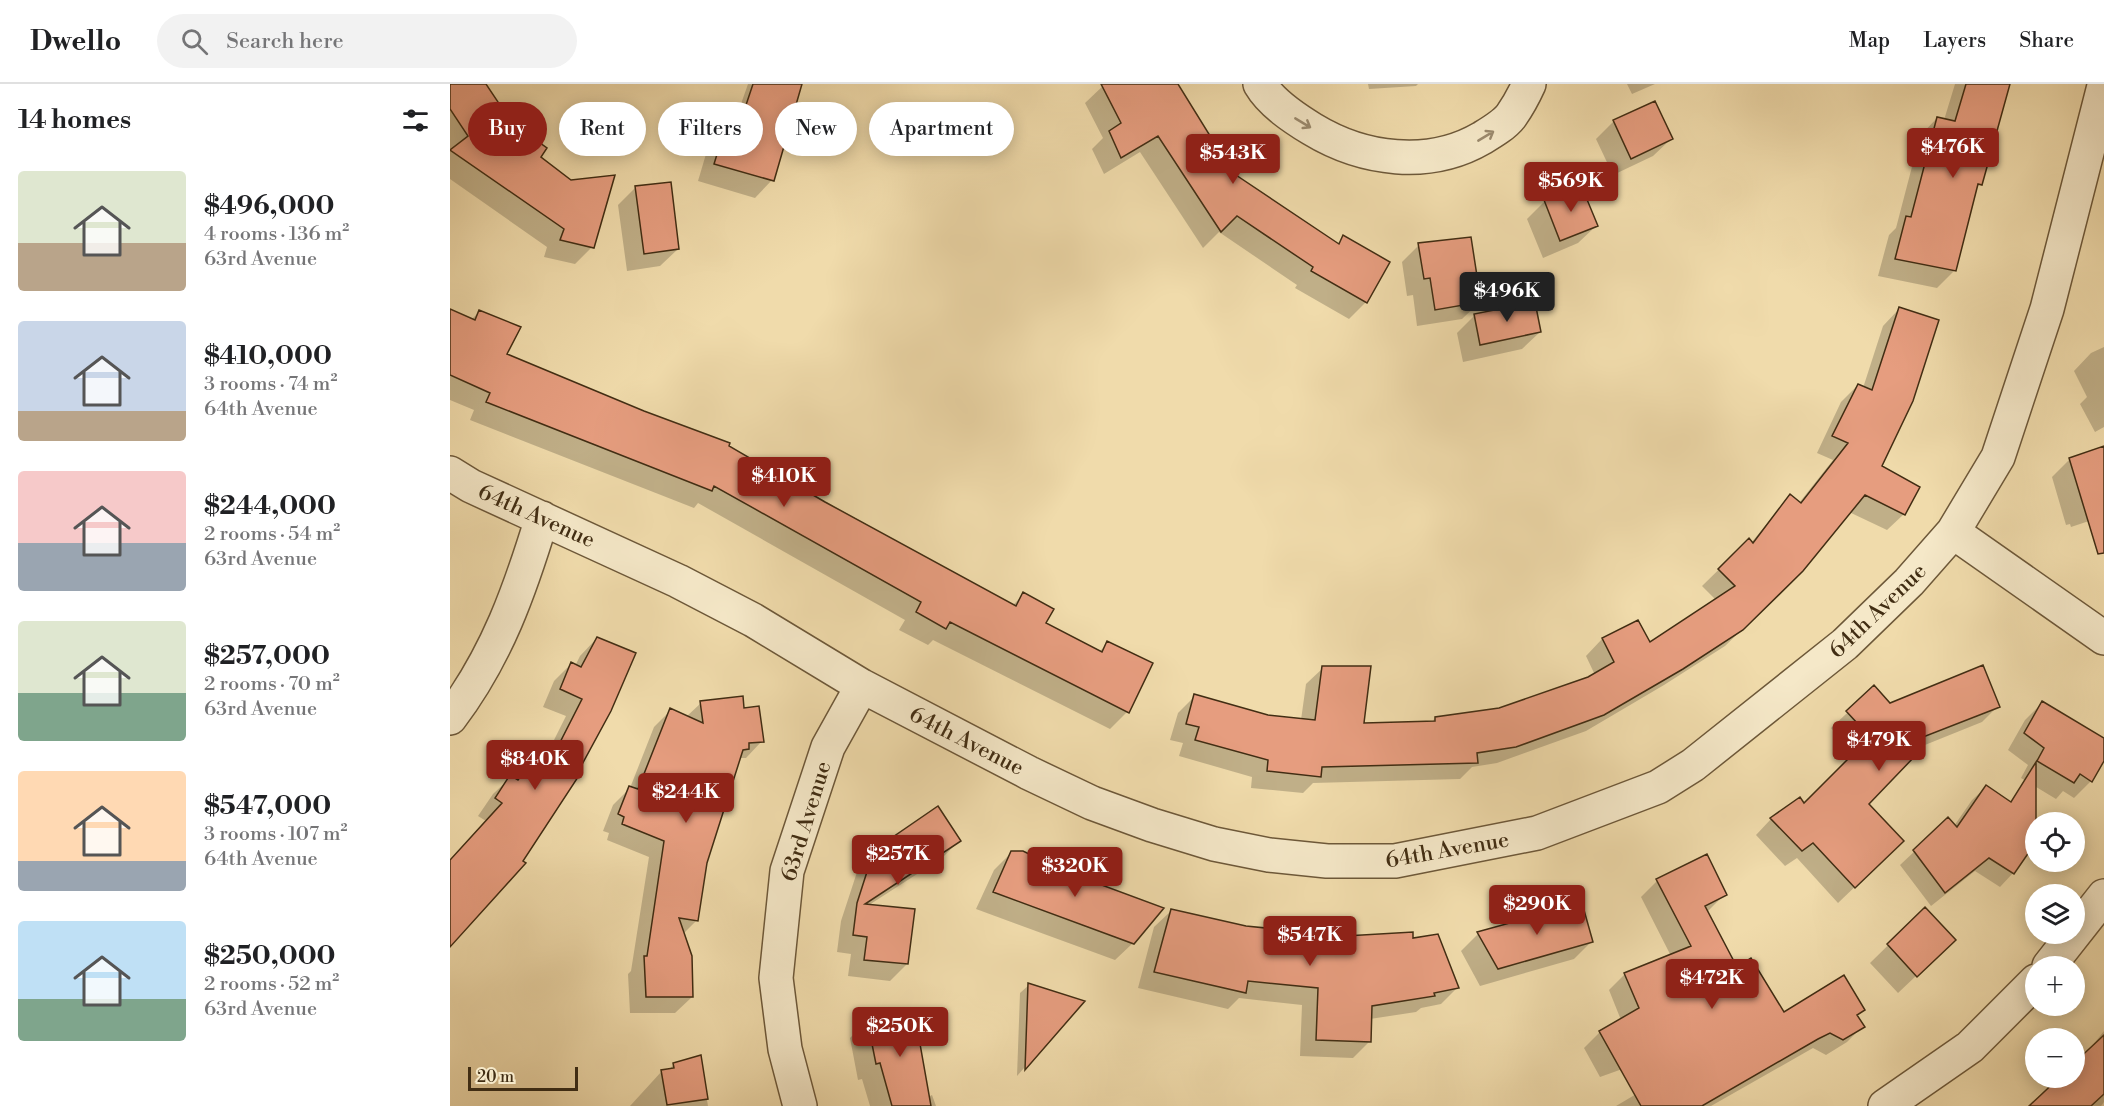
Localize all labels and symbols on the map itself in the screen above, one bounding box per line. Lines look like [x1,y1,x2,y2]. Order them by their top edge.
one-way arrow [1294,118,1311,130]
pin: $476K [1911,128,1995,179]
one-way arrow [1477,129,1494,141]
pin: $543K [1191,134,1275,185]
pin: $569K [1529,162,1613,213]
pin: $496K [1465,272,1549,323]
pin: $410K [742,457,826,508]
street label: 64th Avenue [474,479,599,554]
street label: 64th Avenue [1824,558,1932,664]
street label: 64th Avenue [904,701,1028,782]
pin: $479K [1837,721,1921,772]
pin: $840K [493,740,577,791]
street label: 63rd Avenue [775,758,838,885]
pin: $244K [644,773,728,824]
street label: 64th Avenue [1383,826,1511,875]
pin: $257K [856,835,940,886]
pin: $320K [1033,847,1117,898]
pin: $290K [1495,885,1579,936]
pin: $547K [1268,916,1352,967]
pin: $472K [1670,959,1754,1010]
pin: $250K [858,1007,942,1058]
scale bar [468,1064,578,1092]

